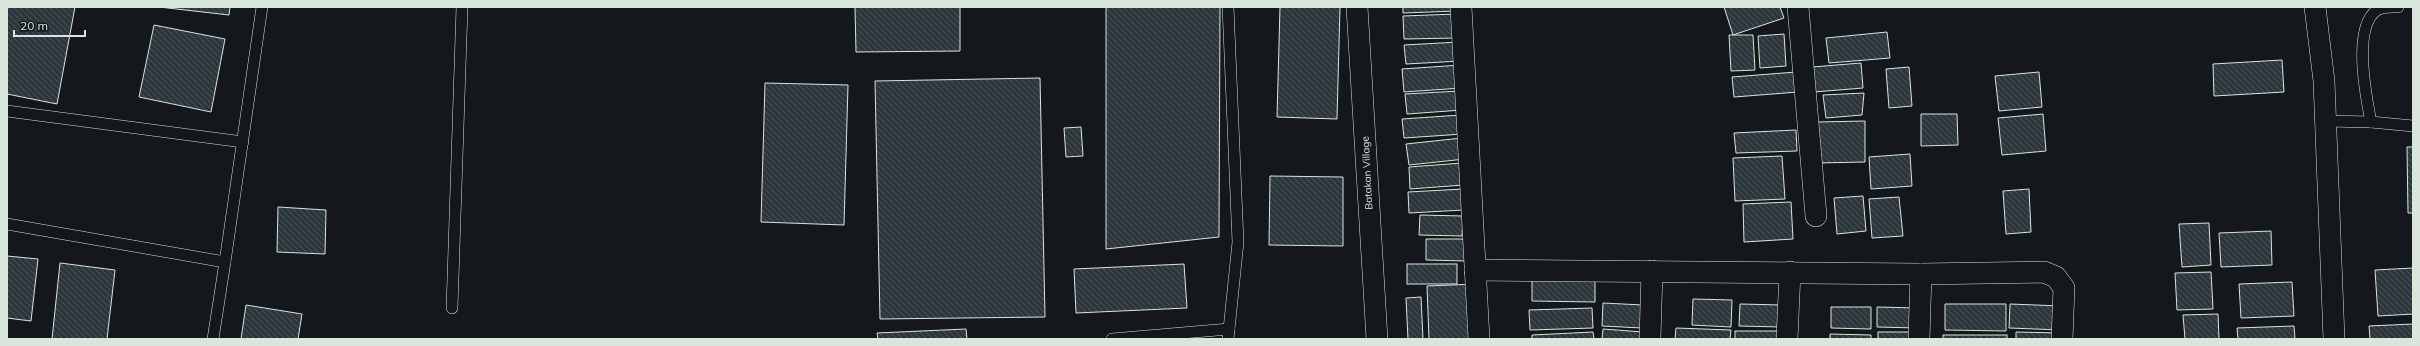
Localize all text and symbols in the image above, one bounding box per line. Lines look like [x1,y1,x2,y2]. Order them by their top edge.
scale bar [14,12,85,38]
text: 20 m [20,18,48,33]
street label: Batakan Village [1359,136,1375,210]

